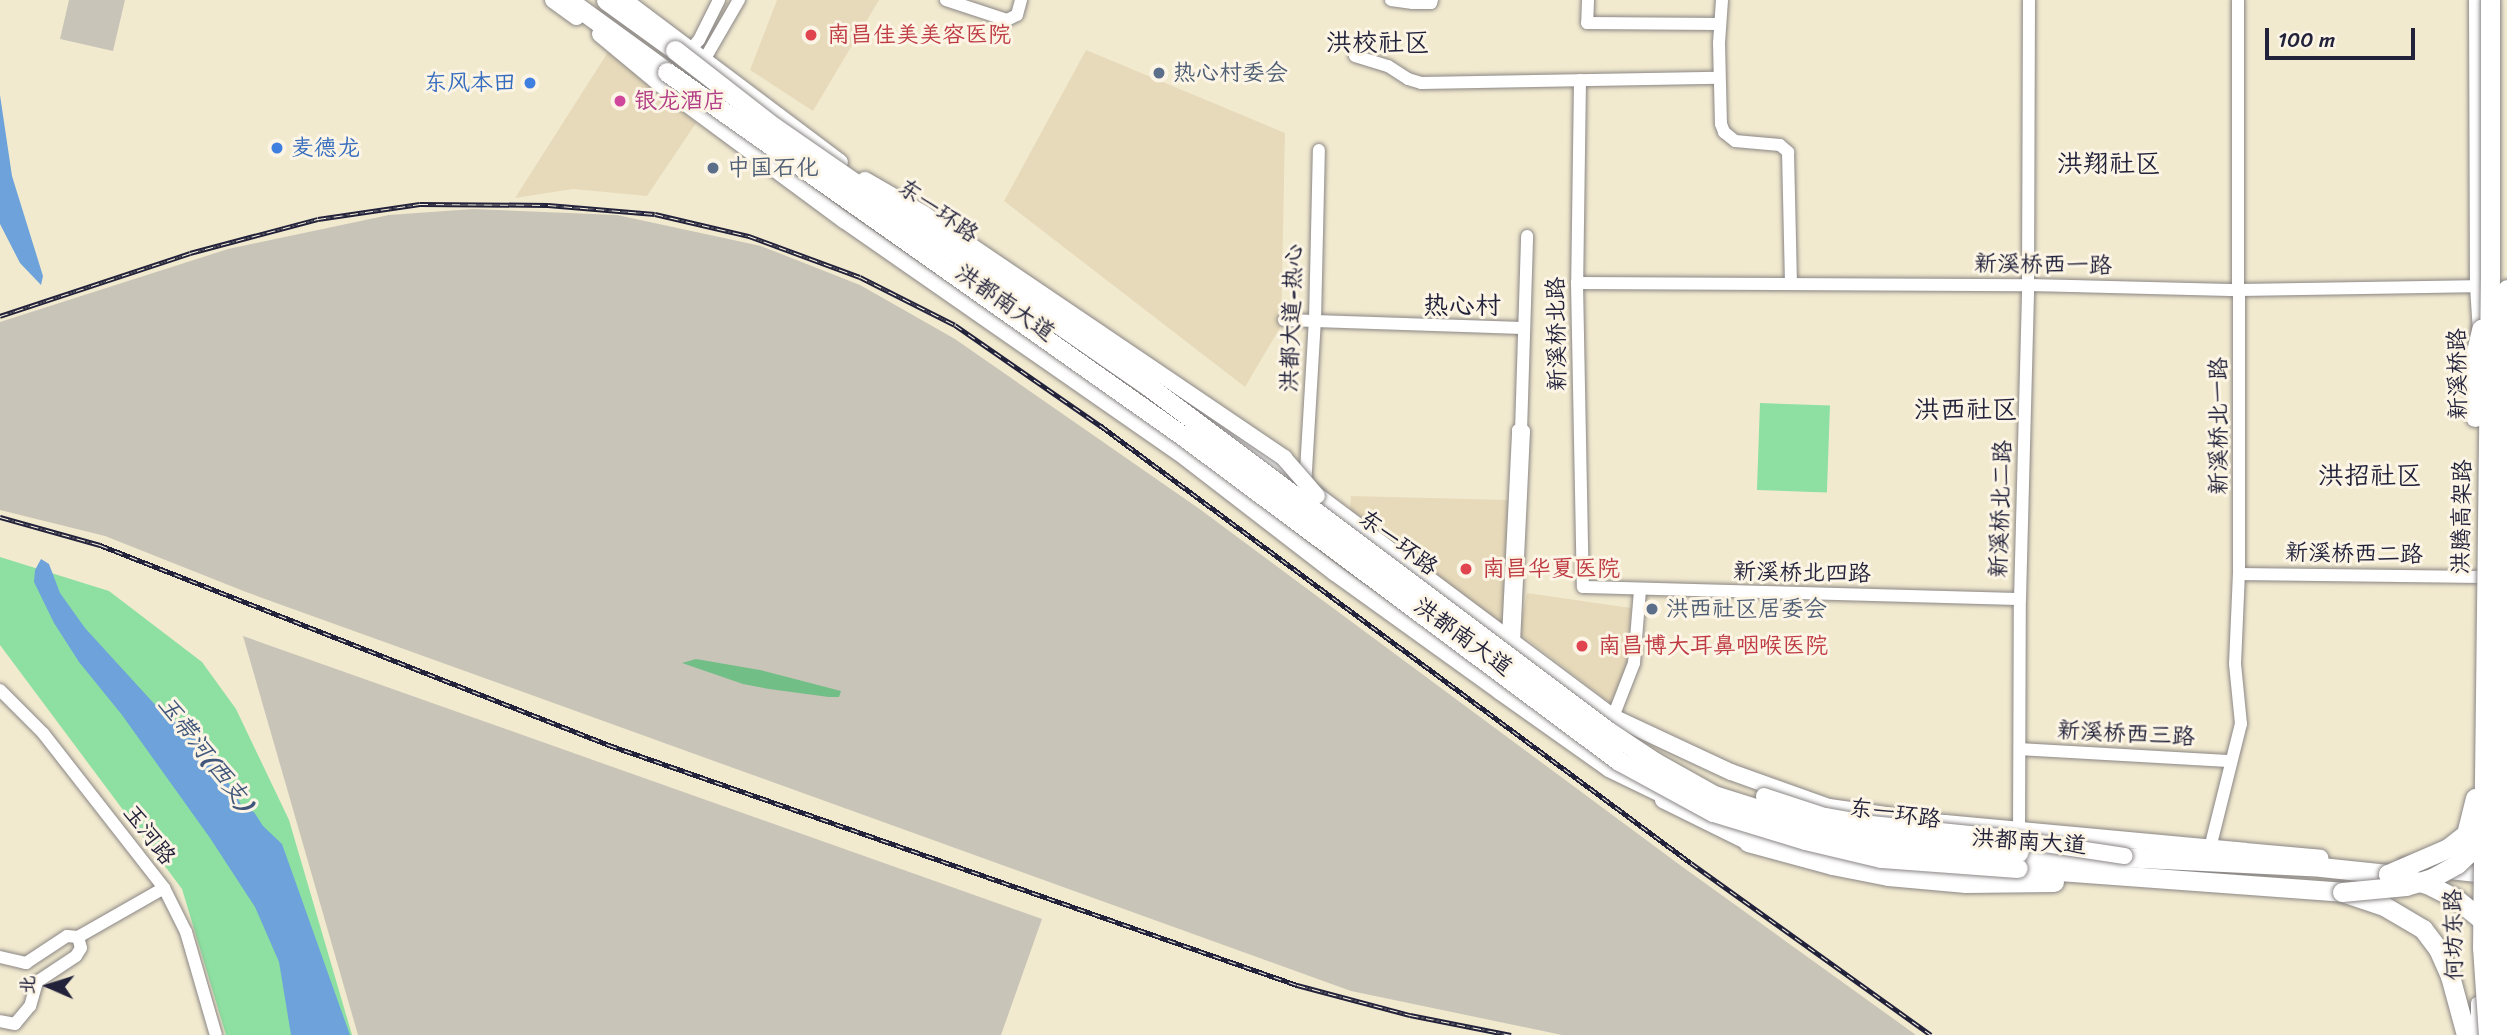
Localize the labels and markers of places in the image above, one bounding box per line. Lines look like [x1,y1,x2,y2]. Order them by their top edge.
place label: 南昌佳美美容医院 [827,21,1011,49]
marker: 南昌佳美美容医院 [801,25,821,45]
place label: 热心村委会 [1173,59,1288,87]
marker: 热心村委会 [1151,65,1167,81]
place label: 东风本田 [424,69,516,97]
marker: 东风本田 [522,75,538,91]
place label: 银龙酒店 [634,87,726,115]
marker: 银龙酒店 [612,93,628,109]
place label: 麦德龙 [291,134,360,162]
marker: 麦德龙 [269,140,285,156]
place label: 中国石化 [727,154,819,182]
marker: 中国石化 [705,160,721,176]
place label: 南昌华夏医院 [1482,555,1620,583]
marker: 南昌华夏医院 [1456,559,1476,579]
place label: 洪西社区居委会 [1666,595,1827,623]
marker: 洪西社区居委会 [1644,601,1660,617]
place label: 南昌博大耳鼻咽喉医院 [1598,632,1828,660]
marker: 南昌博大耳鼻咽喉医院 [1572,636,1592,656]

